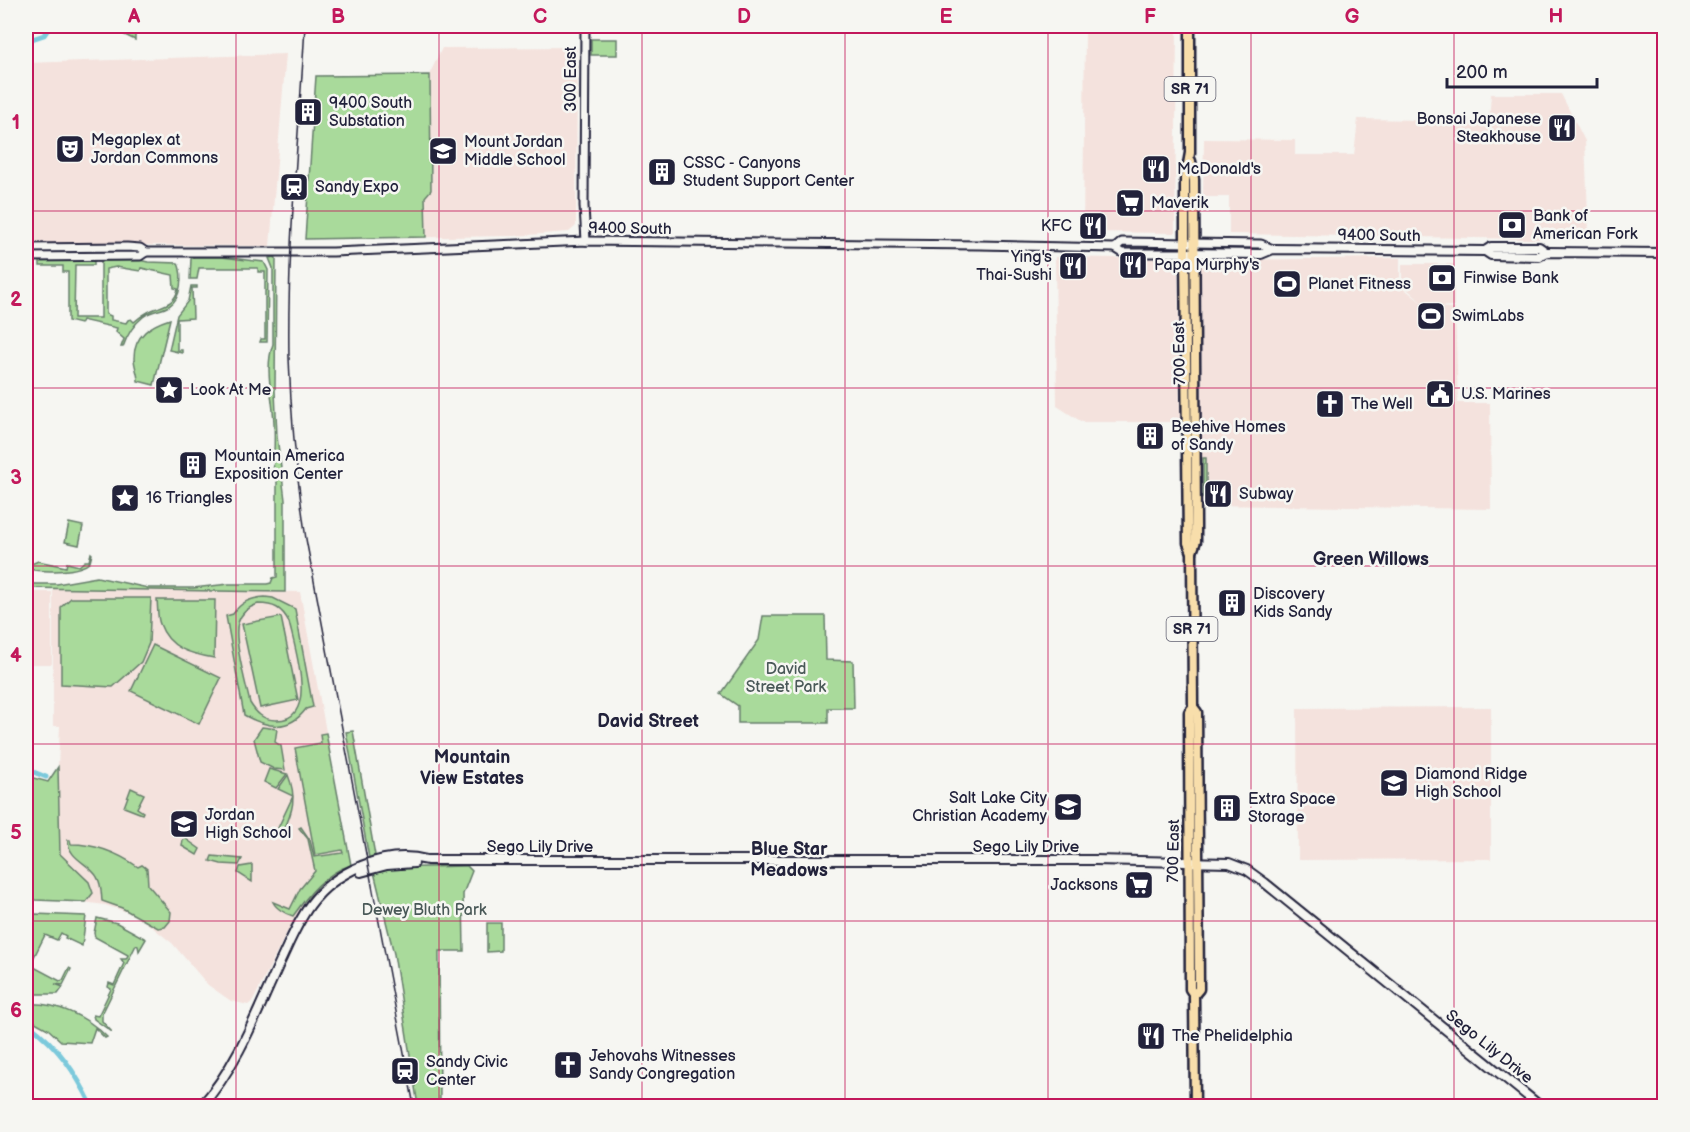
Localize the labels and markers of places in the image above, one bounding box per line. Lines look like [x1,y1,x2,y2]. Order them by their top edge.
place label: 9400 South Substation [329,94,412,131]
building icon: 9400 South Substation [292,96,324,128]
place label: Bonsai Japanese Steakhouse [1416,110,1542,147]
restaurant icon: Bonsai Japanese Steakhouse [1546,112,1578,144]
place label: Megaplex at Jordan Commons [91,131,218,168]
theatre icon: Megaplex at Jordan Commons [54,133,86,165]
place label: Mount Jordan Middle School [464,133,566,170]
school or university icon: Mount Jordan Middle School [427,135,459,167]
restaurant icon: McDonald's [1140,153,1172,185]
place label: CSSC - Canyons Student Support Center [683,154,854,191]
building icon: CSSC - Canyons Student Support Center [646,156,678,188]
place label: McDonald's [1177,160,1261,179]
station icon: Sandy Expo [278,171,310,203]
place label: Sandy Expo [315,178,399,197]
supermarket icon: Maverik [1114,187,1146,219]
place label: Maverik [1151,194,1208,213]
place label: Bank of American Fork [1533,207,1638,244]
bank icon: Bank of American Fork [1496,209,1528,241]
restaurant icon: KFC [1077,210,1109,242]
place label: KFC [1041,217,1072,236]
place label: Ying's Thai-Sushi [976,248,1052,285]
restaurant icon: Papa Murphy's [1117,249,1149,281]
restaurant icon: Ying's Thai-Sushi [1057,250,1089,282]
place label: Papa Murphy's [1154,256,1260,275]
bank icon: Finwise Bank [1426,262,1458,294]
sports icon: Planet Fitness [1271,268,1303,300]
place label: Finwise Bank [1463,269,1558,288]
place label: Planet Fitness [1308,275,1411,294]
sports icon: SwimLabs [1415,300,1447,332]
place label: SwimLabs [1452,307,1524,326]
place icon: Look At Me [153,374,185,406]
public building icon: U.S. Marines [1424,378,1456,410]
place label: Look At Me [190,381,272,400]
place label: U.S. Marines [1461,385,1551,404]
church icon: The Well [1314,388,1346,420]
place label: The Well [1351,395,1413,414]
place label: Beehive Homes of Sandy [1171,418,1286,455]
building icon: Beehive Homes of Sandy [1134,420,1166,452]
place label: Mountain America Exposition Center [214,447,345,484]
building icon: Mountain America Exposition Center [177,449,209,481]
restaurant icon: Subway [1202,478,1234,510]
place icon: 16 Triangles [109,482,141,514]
place label: Subway [1239,485,1294,504]
place label: 16 Triangles [146,489,232,508]
place label: Discovery Kids Sandy [1253,585,1333,622]
building icon: Discovery Kids Sandy [1216,587,1248,619]
place label: Diamond Ridge High School [1415,765,1528,802]
school or university icon: Diamond Ridge High School [1378,767,1410,799]
place label: Salt Lake City Christian Academy [912,789,1048,826]
place label: Extra Space Storage [1248,790,1336,827]
school or university icon: Salt Lake City Christian Academy [1052,791,1084,823]
building icon: Extra Space Storage [1211,792,1243,824]
place label: Jordan High School [205,806,291,843]
school or university icon: Jordan High School [168,808,200,840]
supermarket icon: Jacksons [1123,869,1155,901]
place label: Jacksons [1051,876,1118,895]
restaurant icon: The Phelidelphia [1135,1020,1167,1052]
place label: The Phelidelphia [1172,1027,1293,1046]
place label: Jehovahs Witnesses Sandy Congregation [589,1047,736,1084]
church icon: Jehovahs Witnesses Sandy Congregation [552,1049,584,1081]
place label: Sandy Civic Center [426,1053,508,1090]
station icon: Sandy Civic Center [389,1055,421,1087]

